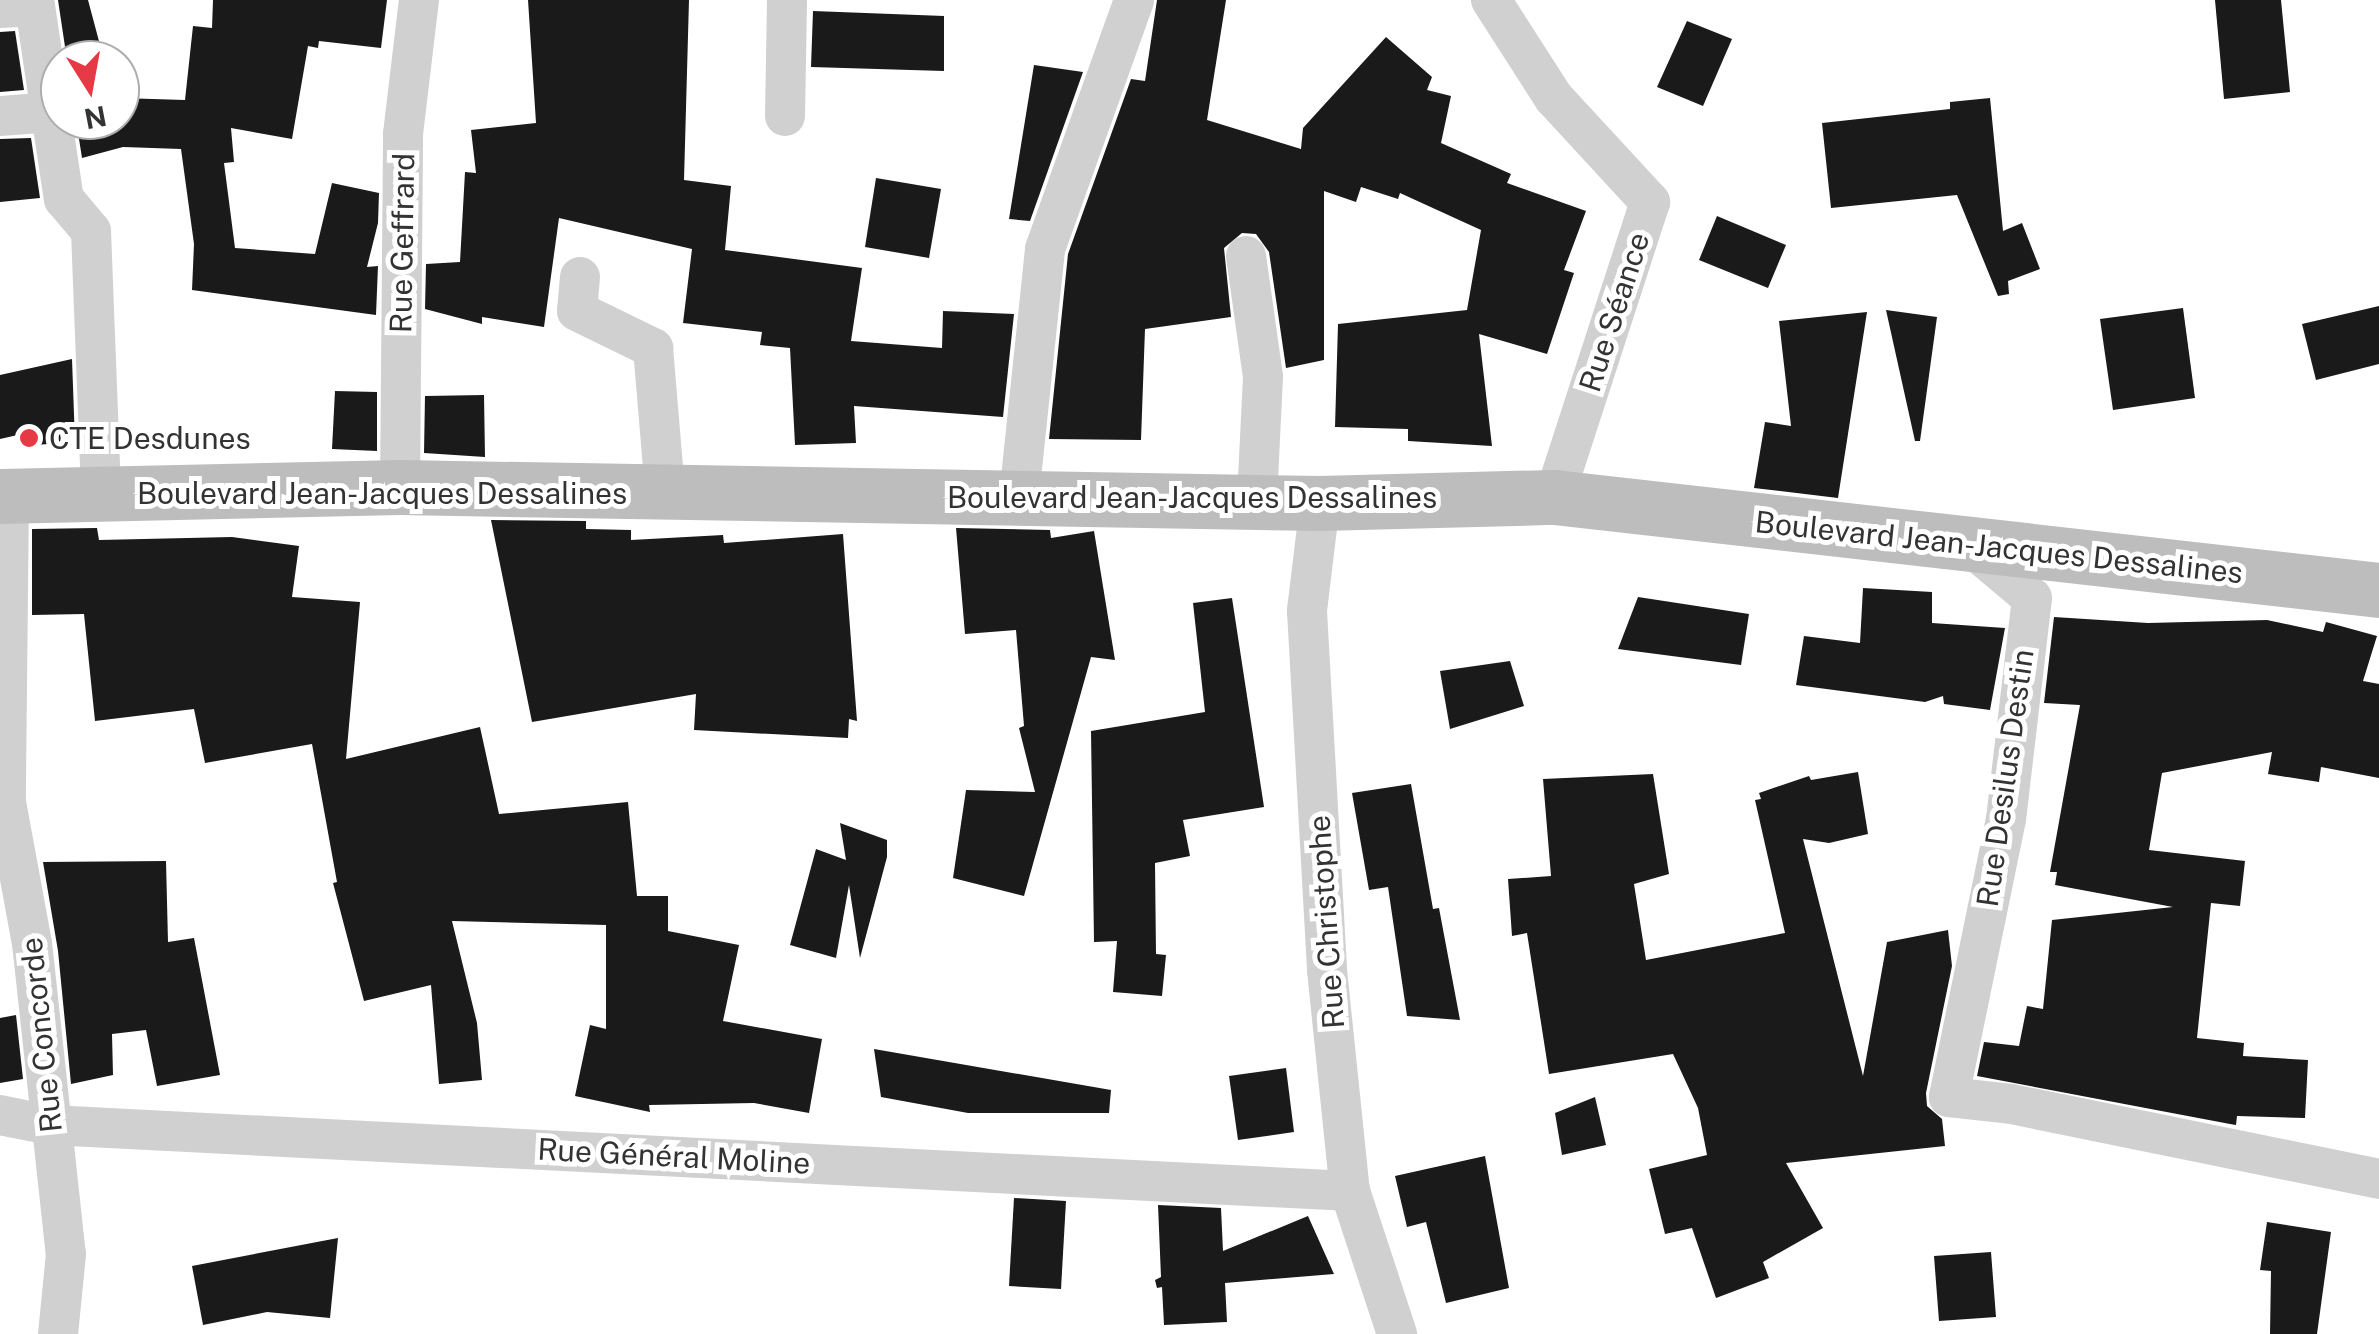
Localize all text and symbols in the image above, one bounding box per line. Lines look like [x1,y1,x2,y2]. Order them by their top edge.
north arrow [40,40,140,140]
text: N [82,100,109,136]
street label: Rue Geffrard [382,153,422,333]
street label: Rue Séance [1571,228,1657,396]
place label: CTE Desdunes [49,420,251,456]
marker: CTE Desdunes [18,427,40,449]
street label: Boulevard Jean-Jacques Dessalines [137,475,627,511]
street label: Boulevard Jean-Jacques Dessalines [947,479,1437,515]
street label: Boulevard Jean-Jacques Dessalines [1753,503,2245,591]
street label: Rue Desilus Destin [1969,647,2041,909]
street label: Rue Christophe [1301,814,1351,1030]
street label: Rue Concorde [13,936,69,1134]
street label: Rue Général Moline [537,1131,811,1181]

